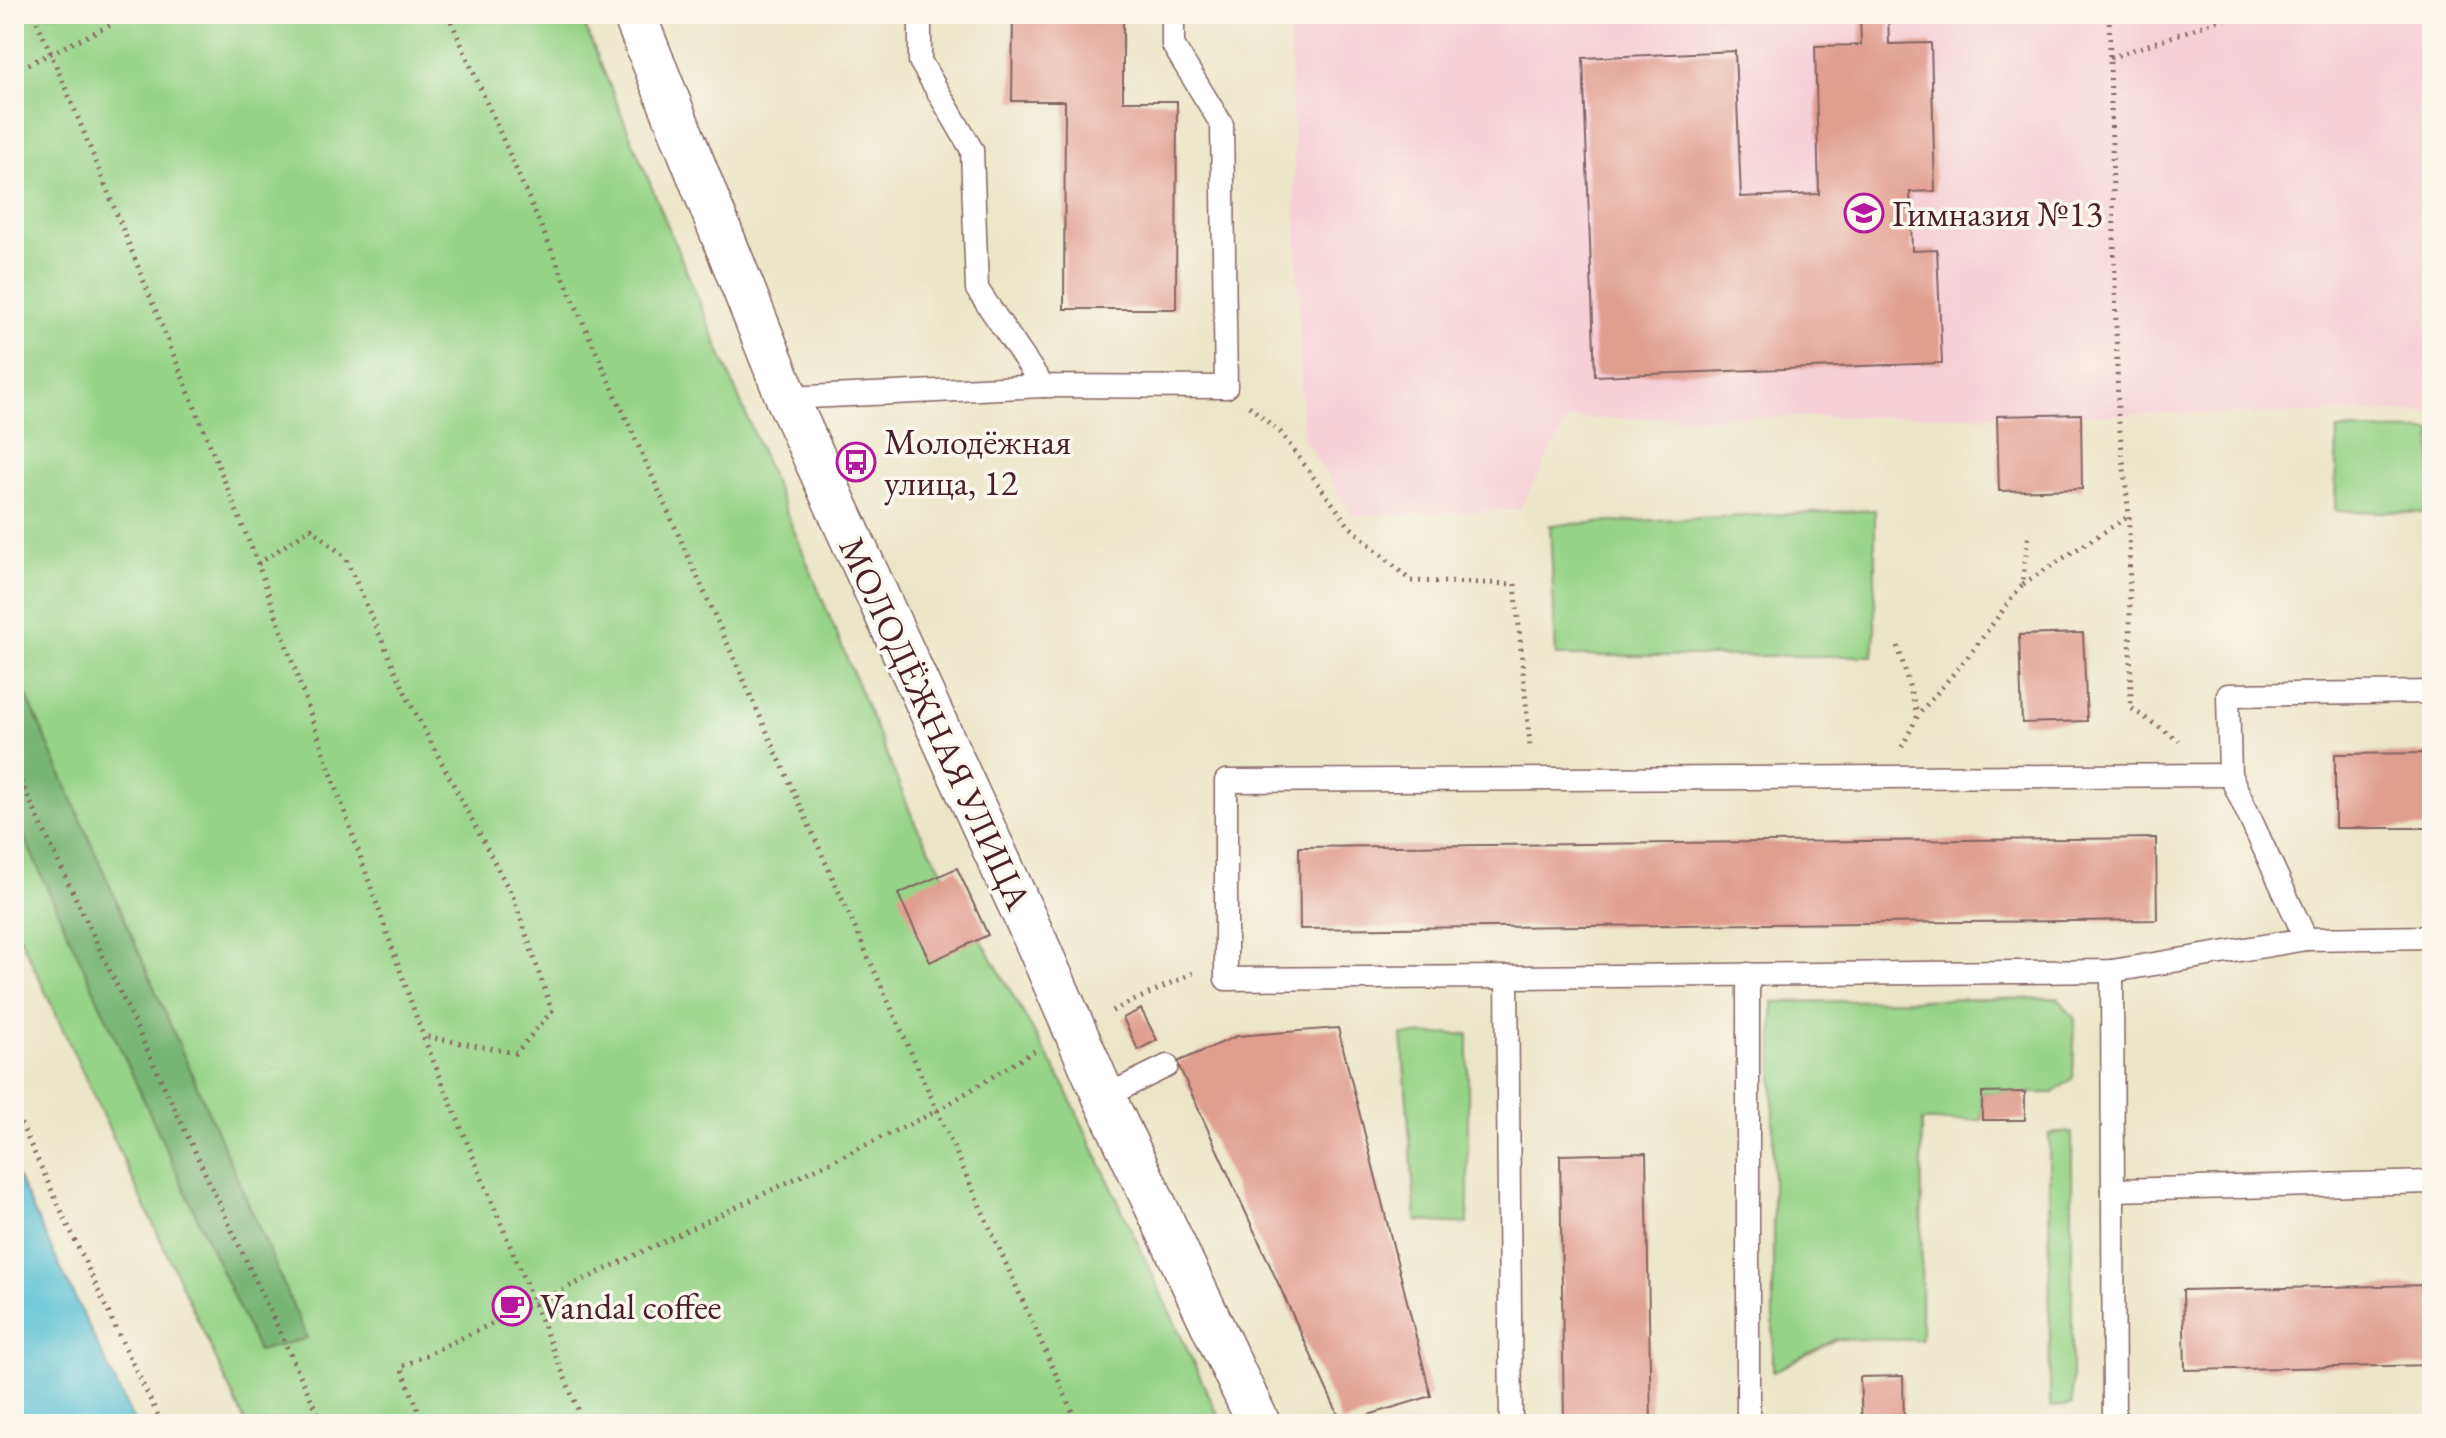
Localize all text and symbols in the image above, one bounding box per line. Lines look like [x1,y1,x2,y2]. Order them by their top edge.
place label: Гимназия №13 [1892,190,2103,237]
school or university icon: Гимназия №13 [1843,192,1885,234]
place label: Молодёжная улица, 12 [884,418,1071,506]
bus stop icon: Молодёжная улица, 12 [835,441,877,483]
street label: МОЛОДЁЖНАЯ УЛИЦА [829,530,1043,918]
place label: Vandal coffee [540,1283,722,1330]
cafe icon: Vandal coffee [491,1285,533,1327]

